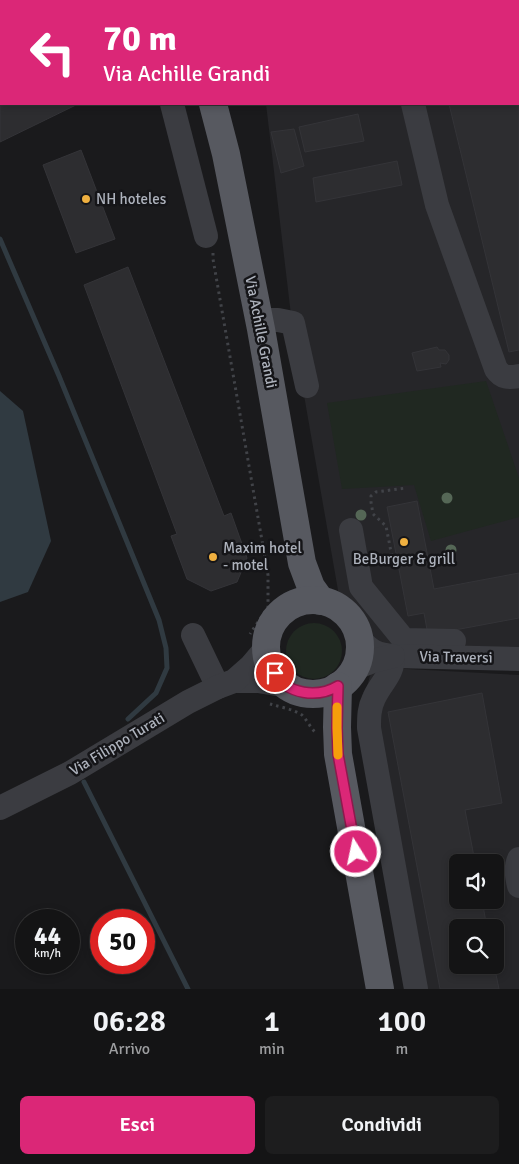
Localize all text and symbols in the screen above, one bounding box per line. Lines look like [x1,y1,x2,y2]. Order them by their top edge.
text: 70 m [103,17,177,60]
icon: left [20,20,85,85]
text: Via Achille Grandi [103,60,270,87]
place label: NH hoteles [96,190,167,208]
marker: NH hoteles [80,193,92,205]
street label: Via Achille Grandi [241,274,281,390]
marker: BeBurger & grill [398,536,410,548]
place label: Maxim hotel - motel [223,539,302,574]
place label: BeBurger & grill [353,550,455,568]
marker: Maxim hotel - motel [207,551,219,563]
street label: Via Traversi [419,647,493,667]
pin [254,652,296,694]
icon: arrive [261,659,289,687]
street label: Via Filippo Turati [66,709,168,779]
position arrow [329,825,381,877]
map controls [449,854,504,974]
button: sound [449,854,504,909]
speed limit sign: 50 [90,909,155,974]
button: search [449,919,504,974]
text: 44 [34,920,61,951]
text: km/h [34,946,61,961]
text: 06:28 [93,1003,166,1040]
text: 1 [264,1003,280,1040]
text: 100 [378,1003,426,1040]
text: Arrivo [109,1039,150,1059]
text: min [259,1039,285,1059]
text: m [395,1039,408,1059]
button: Esci [20,1096,255,1154]
button: Condividi [265,1096,499,1154]

